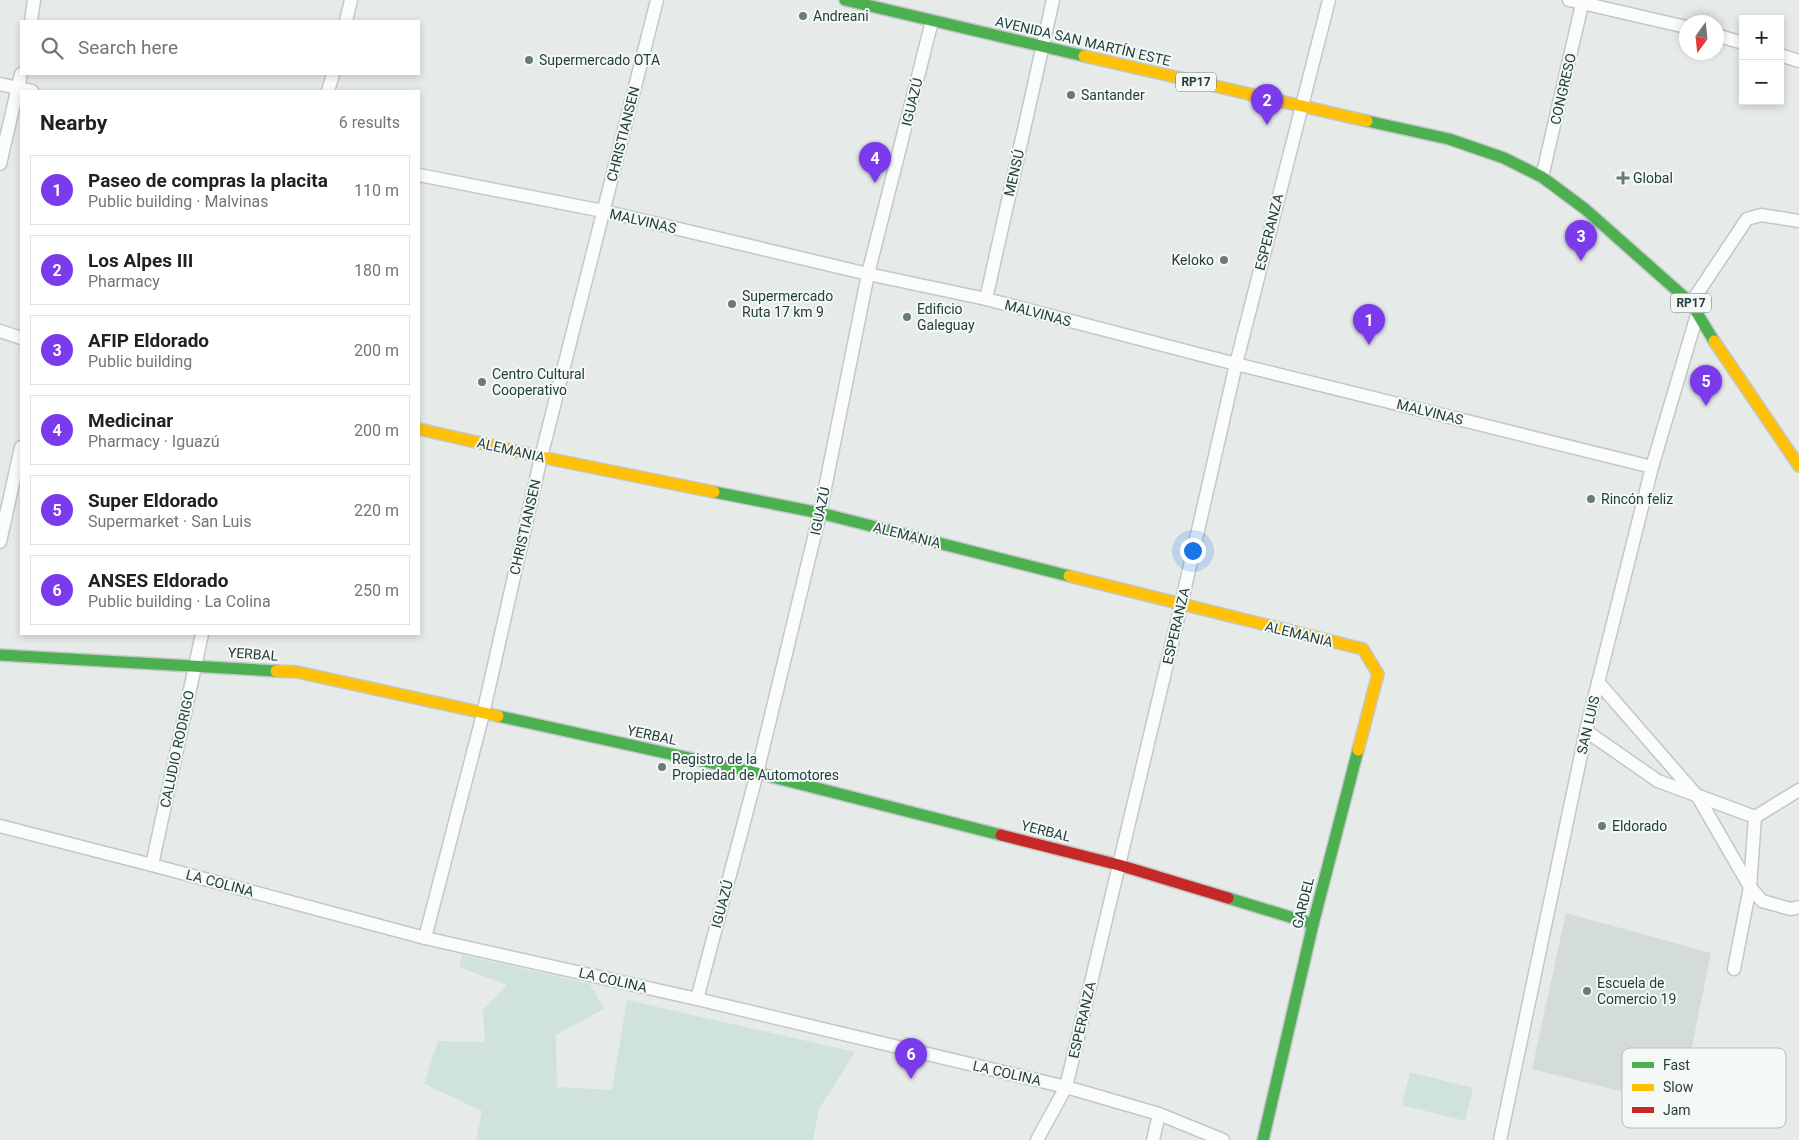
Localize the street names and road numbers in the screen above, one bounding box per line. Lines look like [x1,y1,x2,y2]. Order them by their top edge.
street label: AVENIDA SAN MARTÍN ESTE [994,12,1173,69]
street label: CONGRESO [1547,52,1579,126]
road number: RP17 [1176,72,1216,91]
street label: IGUAZÚ [897,76,926,128]
street label: CHRISTIANSEN [603,85,643,183]
street label: MENSÚ [1000,148,1027,198]
street label: ESPERANZA [1252,192,1286,272]
street label: MALVINAS [608,206,678,236]
road number: RP17 [1671,294,1711,312]
street label: MALVINAS [1003,296,1073,330]
street label: MALVINAS [1395,396,1465,428]
street label: ALEMANIA [476,434,546,466]
street label: CHRISTIANSEN [506,478,544,576]
street label: IGUAZÚ [806,485,833,537]
street label: ALEMANIA [872,519,942,551]
street label: ESPERANZA [1159,586,1193,666]
street label: ALEMANIA [1264,618,1334,650]
street label: YERBAL [227,644,279,664]
street label: CALUDIO RODRIGO [157,689,197,809]
street label: SAN LUIS [1574,694,1602,756]
street label: YERBAL [626,722,679,748]
street label: YERBAL [1020,817,1073,845]
street label: LA COLINA [184,866,256,900]
street label: GARDEL [1289,875,1317,930]
street label: IGUAZÚ [707,878,736,930]
street label: LA COLINA [577,964,649,996]
street label: ESPERANZA [1065,980,1099,1060]
street label: LA COLINA [971,1057,1043,1089]

